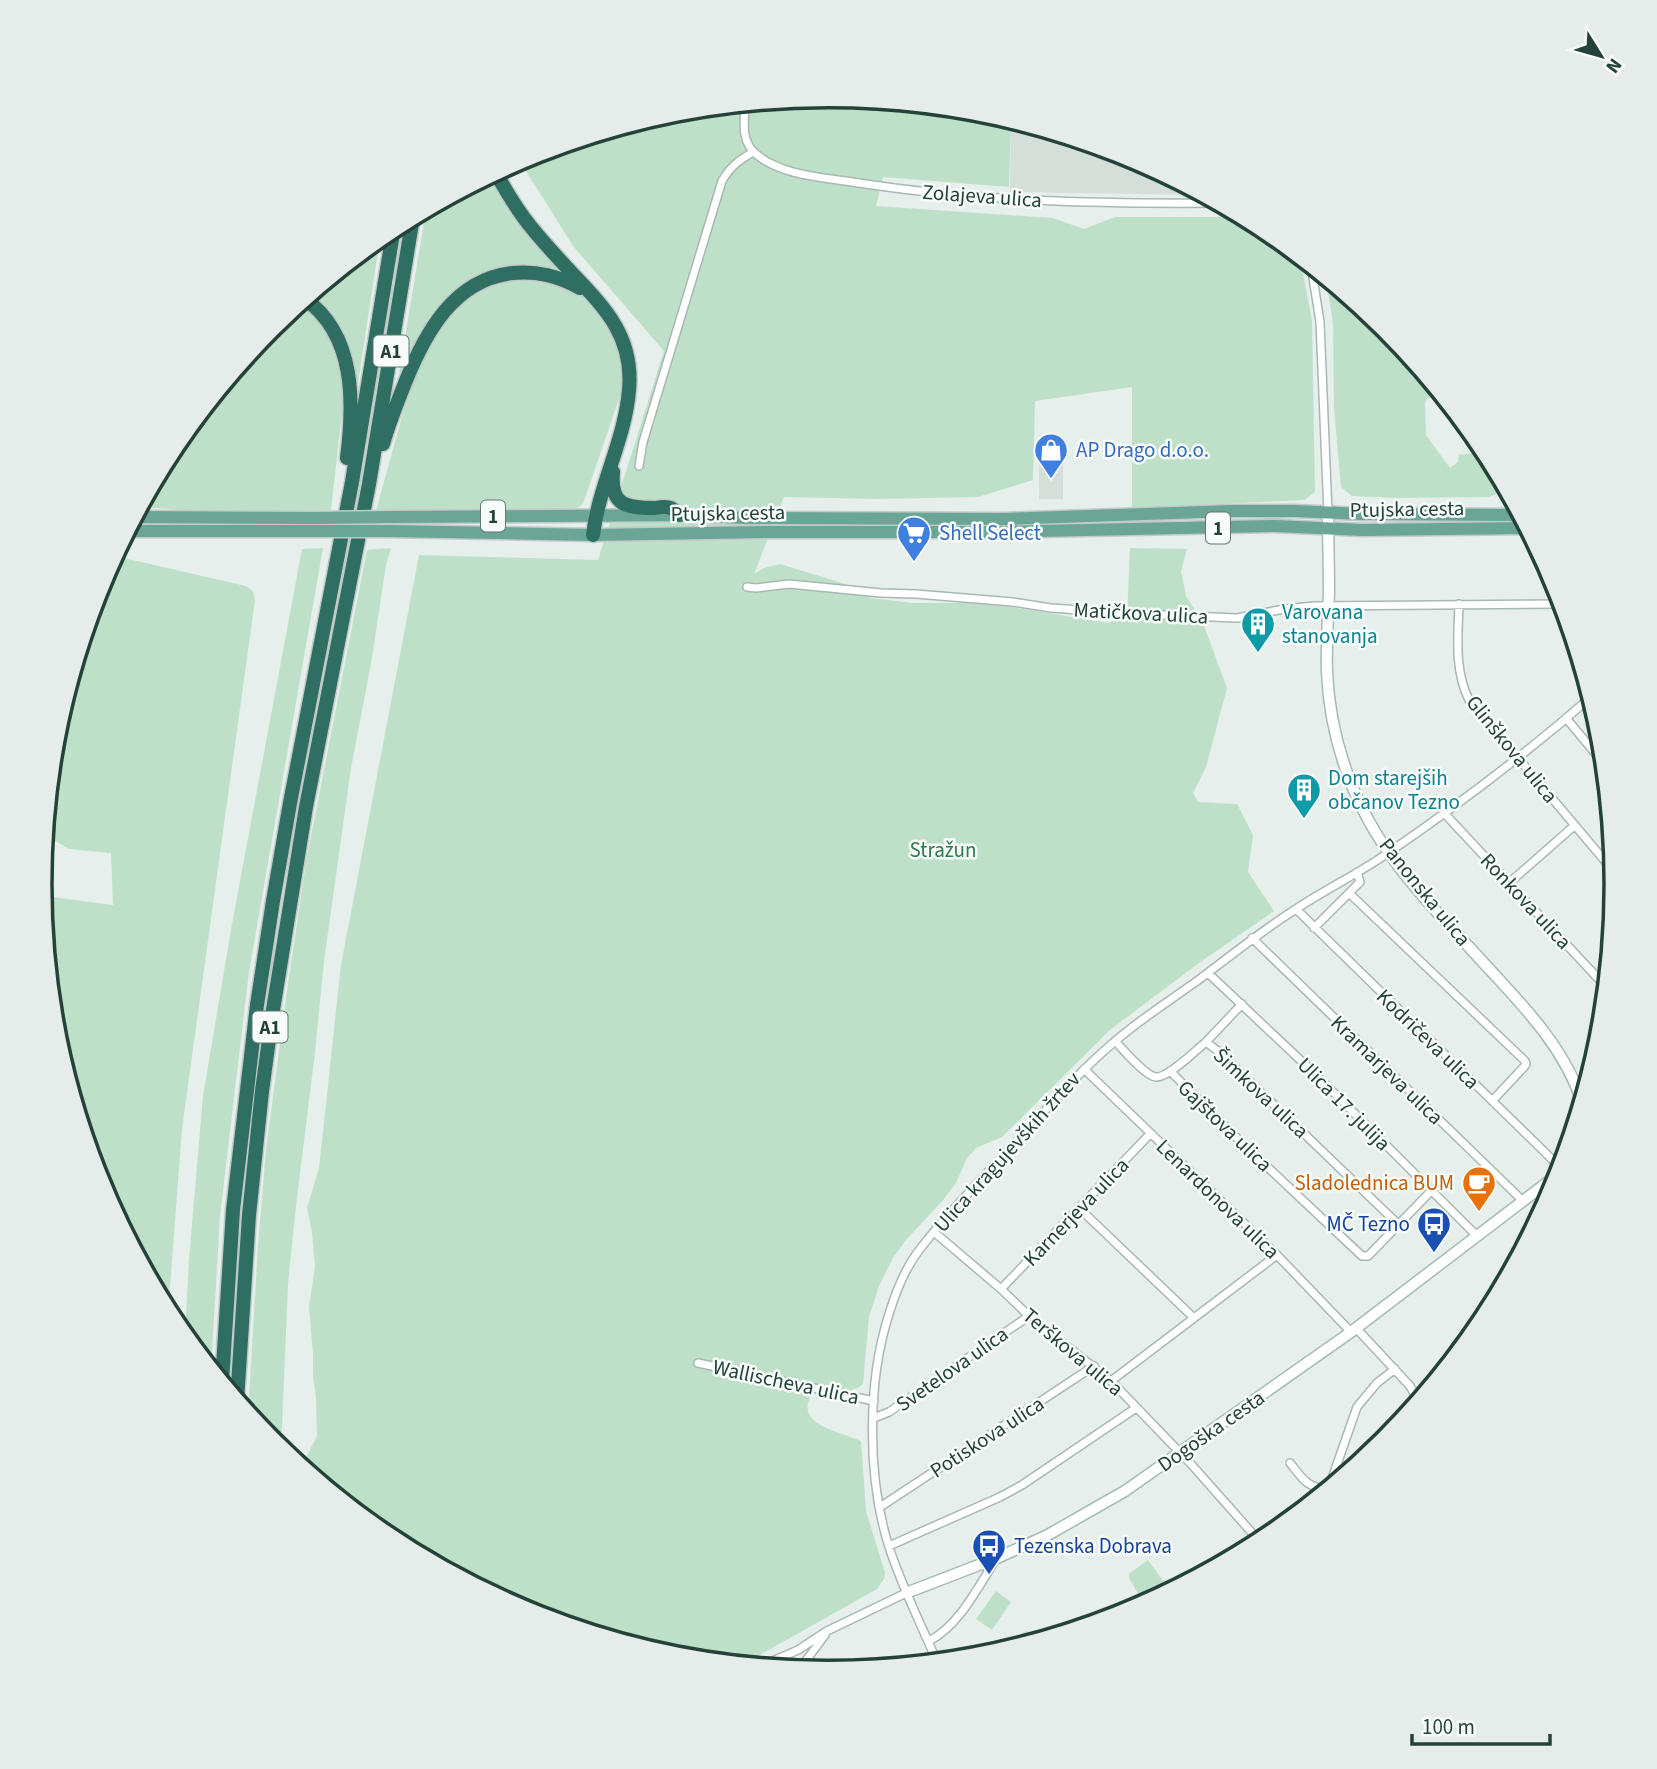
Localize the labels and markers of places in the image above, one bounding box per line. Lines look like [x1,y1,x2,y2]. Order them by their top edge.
shop icon: AP Drago d.o.o. [1032,431,1070,480]
place label: AP Drago d.o.o. [1076,435,1209,465]
supermarket icon: Shell Select [895,514,933,563]
place label: Shell Select [939,518,1041,548]
place label: Varovana stanovanja [1282,597,1378,651]
building icon: Varovana stanovanja [1239,605,1277,654]
place label: Dom starejših občanov Tezno [1328,763,1460,817]
building icon: Dom starejših občanov Tezno [1285,771,1323,820]
cafe icon: Sladolednica BUM [1460,1164,1498,1213]
place label: Sladolednica BUM [1294,1168,1454,1198]
bus stop icon: MČ Tezno [1415,1205,1453,1254]
place label: MČ Tezno [1326,1209,1410,1239]
bus stop icon: Tezenska Dobrava [970,1527,1008,1576]
place label: Tezenska Dobrava [1014,1531,1172,1561]

